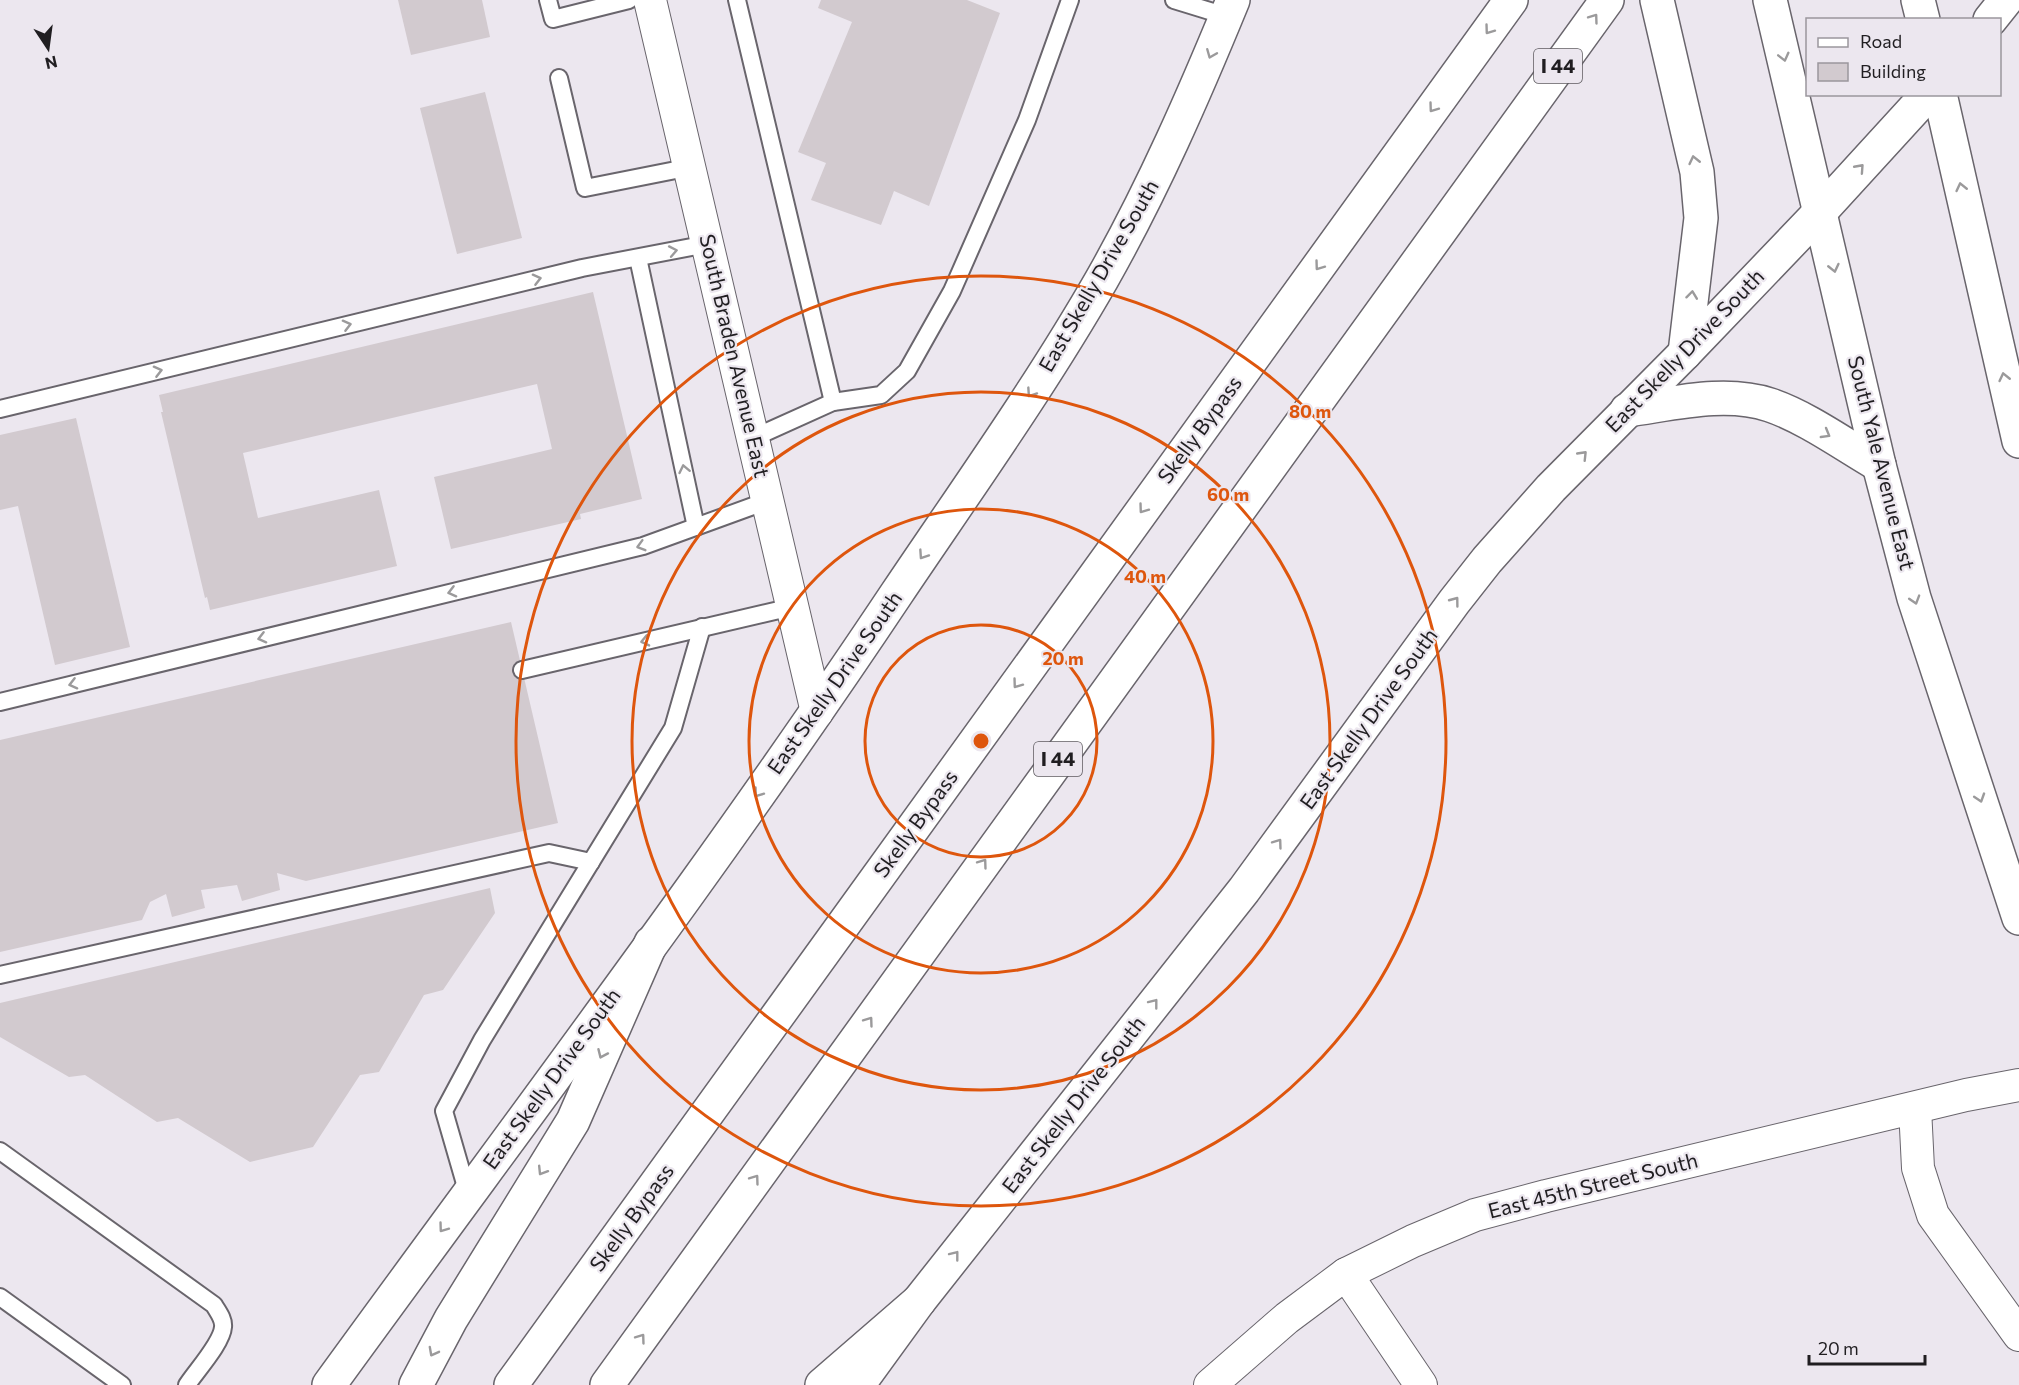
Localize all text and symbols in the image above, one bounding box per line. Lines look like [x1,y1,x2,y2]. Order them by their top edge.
one-way arrow [1587,13,1598,24]
north arrow [18,18,78,78]
legend [1806,18,2001,96]
one-way arrow [1485,24,1496,35]
text: Road [1860,30,1902,52]
one-way arrow [1206,48,1218,59]
road number: I 44 [1534,49,1582,83]
text: N [44,52,59,74]
one-way arrow [1776,52,1789,62]
text: Building [1860,60,1926,82]
one-way arrow [1429,101,1440,112]
one-way arrow [1689,155,1702,165]
one-way arrow [1853,164,1864,175]
street label: East Skelly Drive South [1033,175,1163,376]
one-way arrow [1955,182,1968,192]
street label: South Braden Avenue East [695,232,776,480]
one-way arrow [667,245,677,258]
one-way arrow [1315,259,1326,270]
street label: East Skelly Drive South [1599,263,1768,437]
one-way arrow [1827,263,1840,273]
one-way arrow [532,274,542,287]
one-way arrow [1686,290,1698,300]
one-way arrow [342,320,352,333]
street label: South Yale Avenue East [1844,353,1921,572]
one-way arrow [153,366,163,379]
street label: Skelly Bypass [1151,371,1246,488]
one-way arrow [1999,372,2012,382]
one-way arrow [1027,386,1038,397]
text: 80 m [1289,400,1331,422]
one-way arrow [1820,427,1830,439]
one-way arrow [1576,452,1587,462]
one-way arrow [678,465,691,475]
text: 60 m [1207,483,1249,505]
one-way arrow [1139,503,1150,514]
one-way arrow [636,539,647,551]
one-way arrow [919,548,930,559]
text: 40 m [1124,565,1166,587]
one-way arrow [447,585,457,598]
street label: East Skelly Drive South [761,586,906,778]
one-way arrow [1908,595,1920,605]
one-way arrow [1447,597,1458,608]
street label: East Skelly Drive South [1294,623,1442,813]
one-way arrow [257,631,267,644]
one-way arrow [640,633,650,646]
text: 20 m [1042,647,1084,669]
one-way arrow [68,677,78,690]
one-way arrow [1013,678,1024,689]
centre of rings [971,731,991,751]
road number: I 44 [1034,742,1082,776]
street label: Skelly Bypass [867,765,962,882]
one-way arrow [754,787,765,798]
one-way arrow [1973,792,1985,803]
one-way arrow [1271,839,1282,850]
one-way arrow [976,859,987,870]
street label: East Skelly Drive South [477,983,625,1173]
one-way arrow [1147,999,1158,1010]
street label: East Skelly Drive South [996,1011,1150,1197]
one-way arrow [862,1017,873,1028]
one-way arrow [597,1048,609,1059]
street label: East 45th Street South [1485,1146,1700,1223]
street label: Skelly Bypass [583,1159,678,1276]
one-way arrow [537,1165,549,1175]
one-way arrow [748,1175,759,1186]
one-way arrow [440,1221,451,1232]
one-way arrow [947,1251,958,1262]
scale bar [1809,1328,1924,1366]
one-way arrow [634,1333,645,1344]
text: 20 m [1818,1337,1859,1359]
one-way arrow [429,1346,440,1356]

